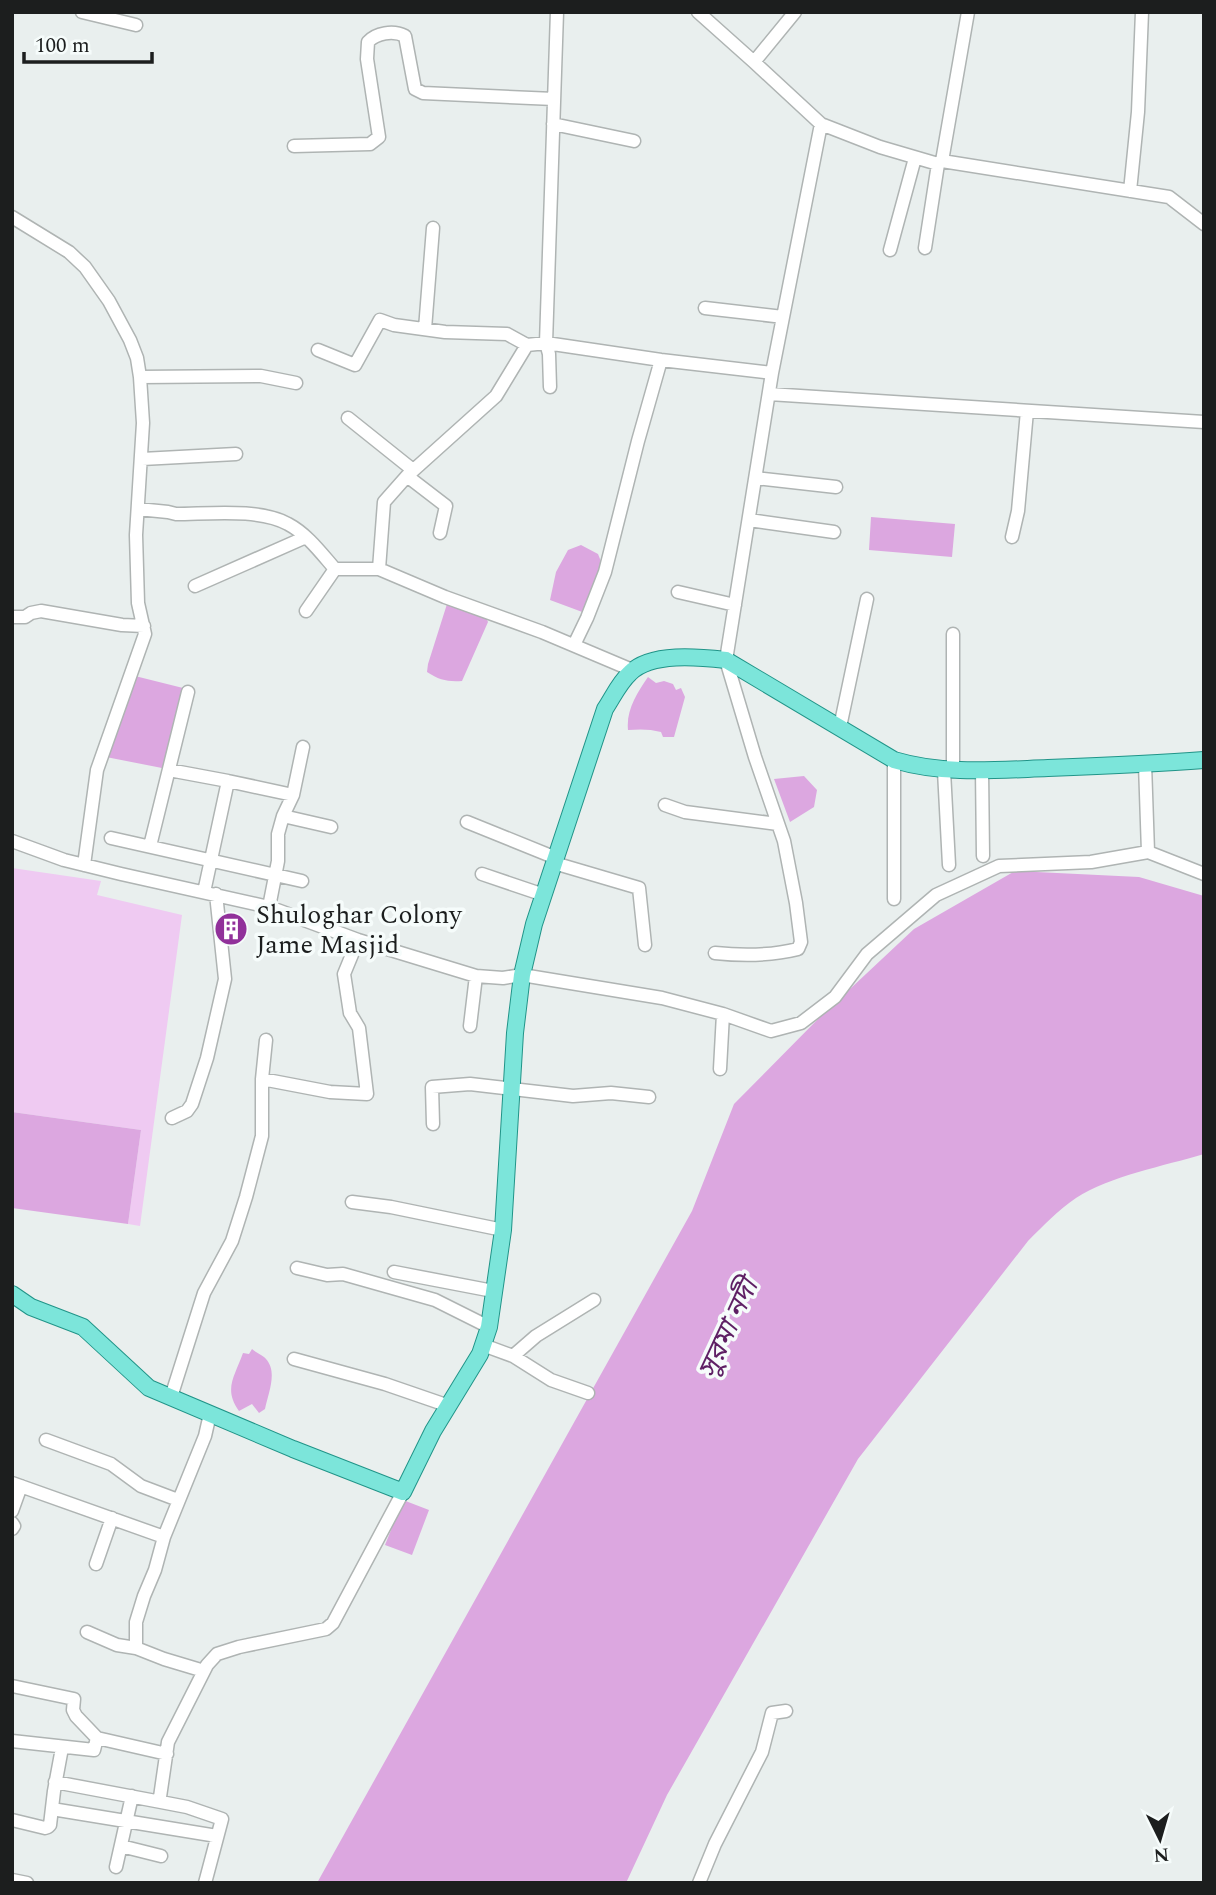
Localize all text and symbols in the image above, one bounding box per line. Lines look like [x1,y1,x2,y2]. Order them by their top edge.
scale bar [24,21,152,65]
text: 100 m [35,30,90,62]
place label: Shuloghar Colony Jame Masjid [256,895,463,965]
building icon: Shuloghar Colony Jame Masjid [212,910,250,948]
water label: সুরমা নদী [687,1267,772,1385]
north arrow [1125,1804,1195,1874]
text: N [1152,1839,1170,1870]

